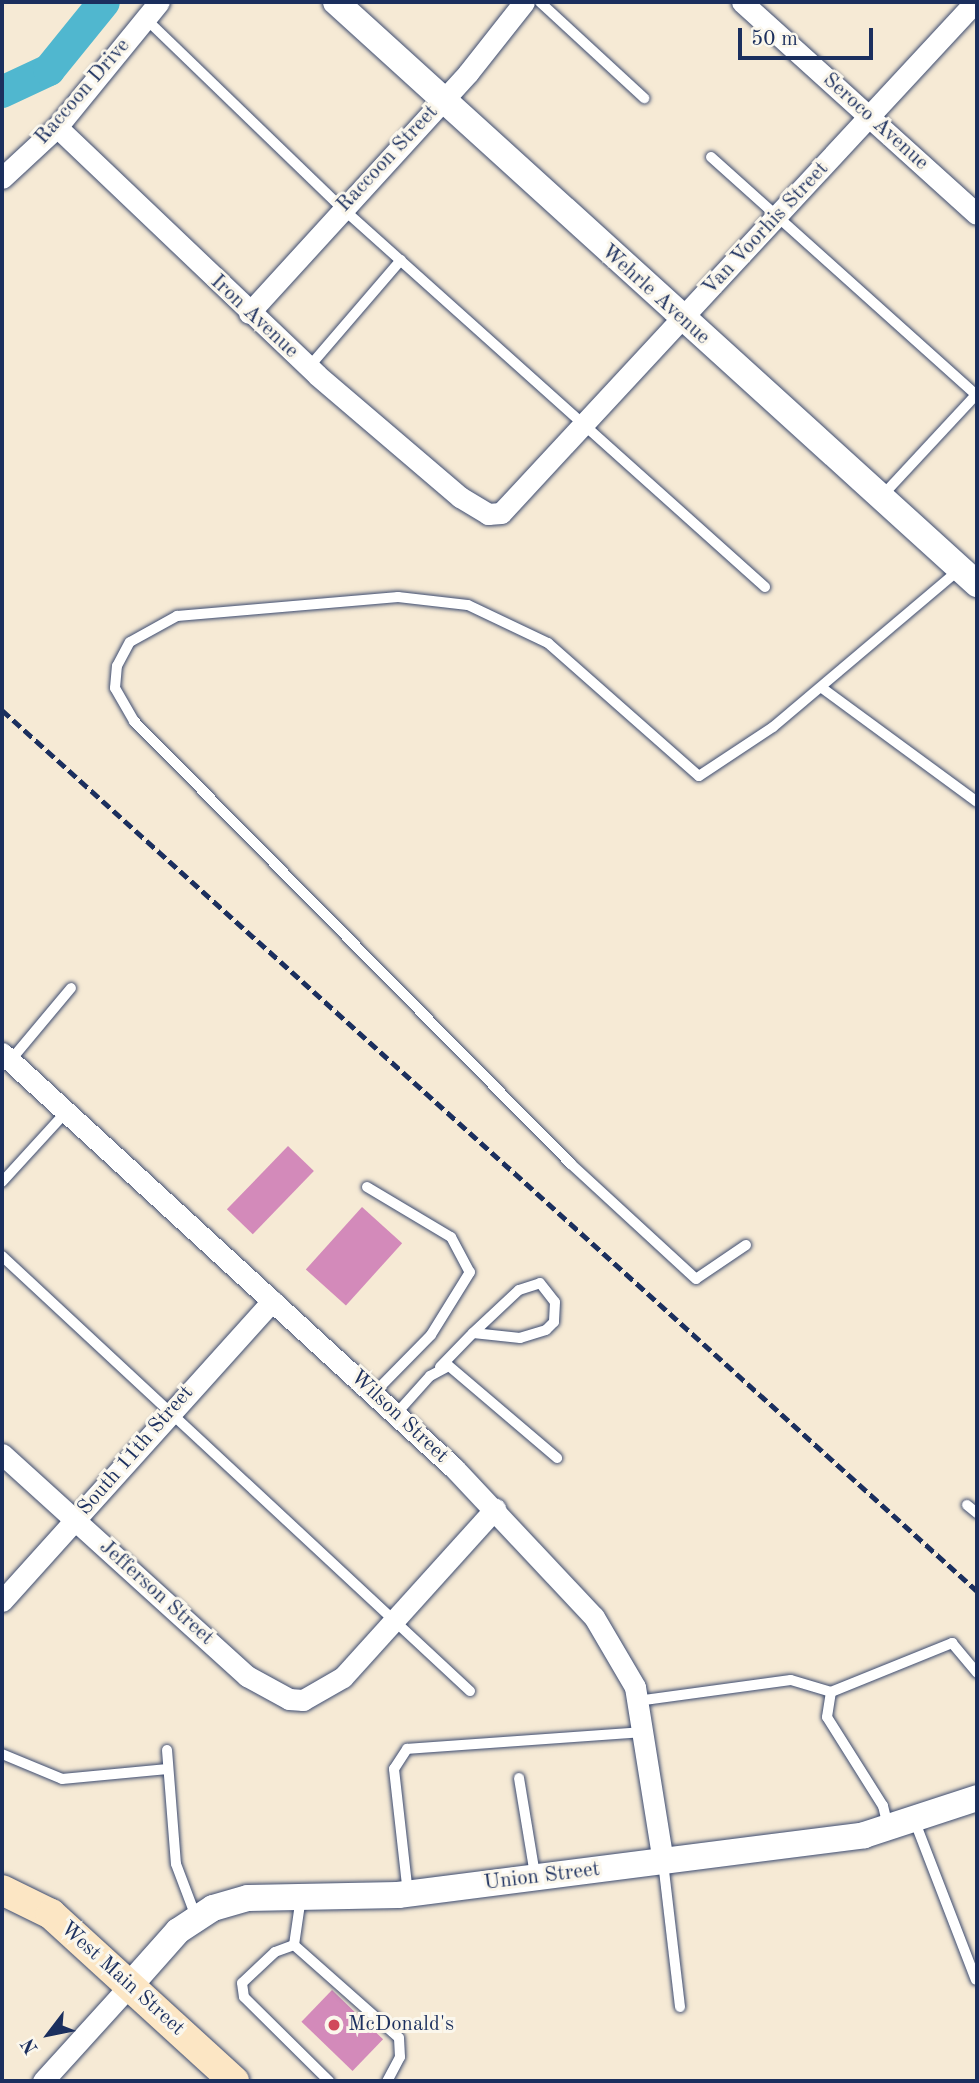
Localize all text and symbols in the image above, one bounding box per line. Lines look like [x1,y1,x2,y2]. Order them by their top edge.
scale bar [741,14,876,58]
text: 50 m [751,29,798,50]
street label: Raccoon Drive [30,34,136,150]
street label: Seroco Avenue [817,68,933,176]
street label: Raccoon Street [332,100,444,218]
street label: Van Voorhis Street [698,157,834,301]
street label: Wehrle Avenue [595,239,715,351]
street label: Iron Avenue [205,270,303,364]
street label: Wilson Street [345,1365,453,1469]
street label: South 11th Street [73,1381,199,1521]
street label: Jefferson Street [93,1535,219,1651]
street label: Union Street [483,1857,601,1897]
street label: West Main Street [55,1916,189,2042]
north arrow [14,1999,84,2069]
place label: McDonald's [348,2012,454,2038]
marker: McDonald's [326,2017,342,2033]
text: N [19,2034,43,2057]

